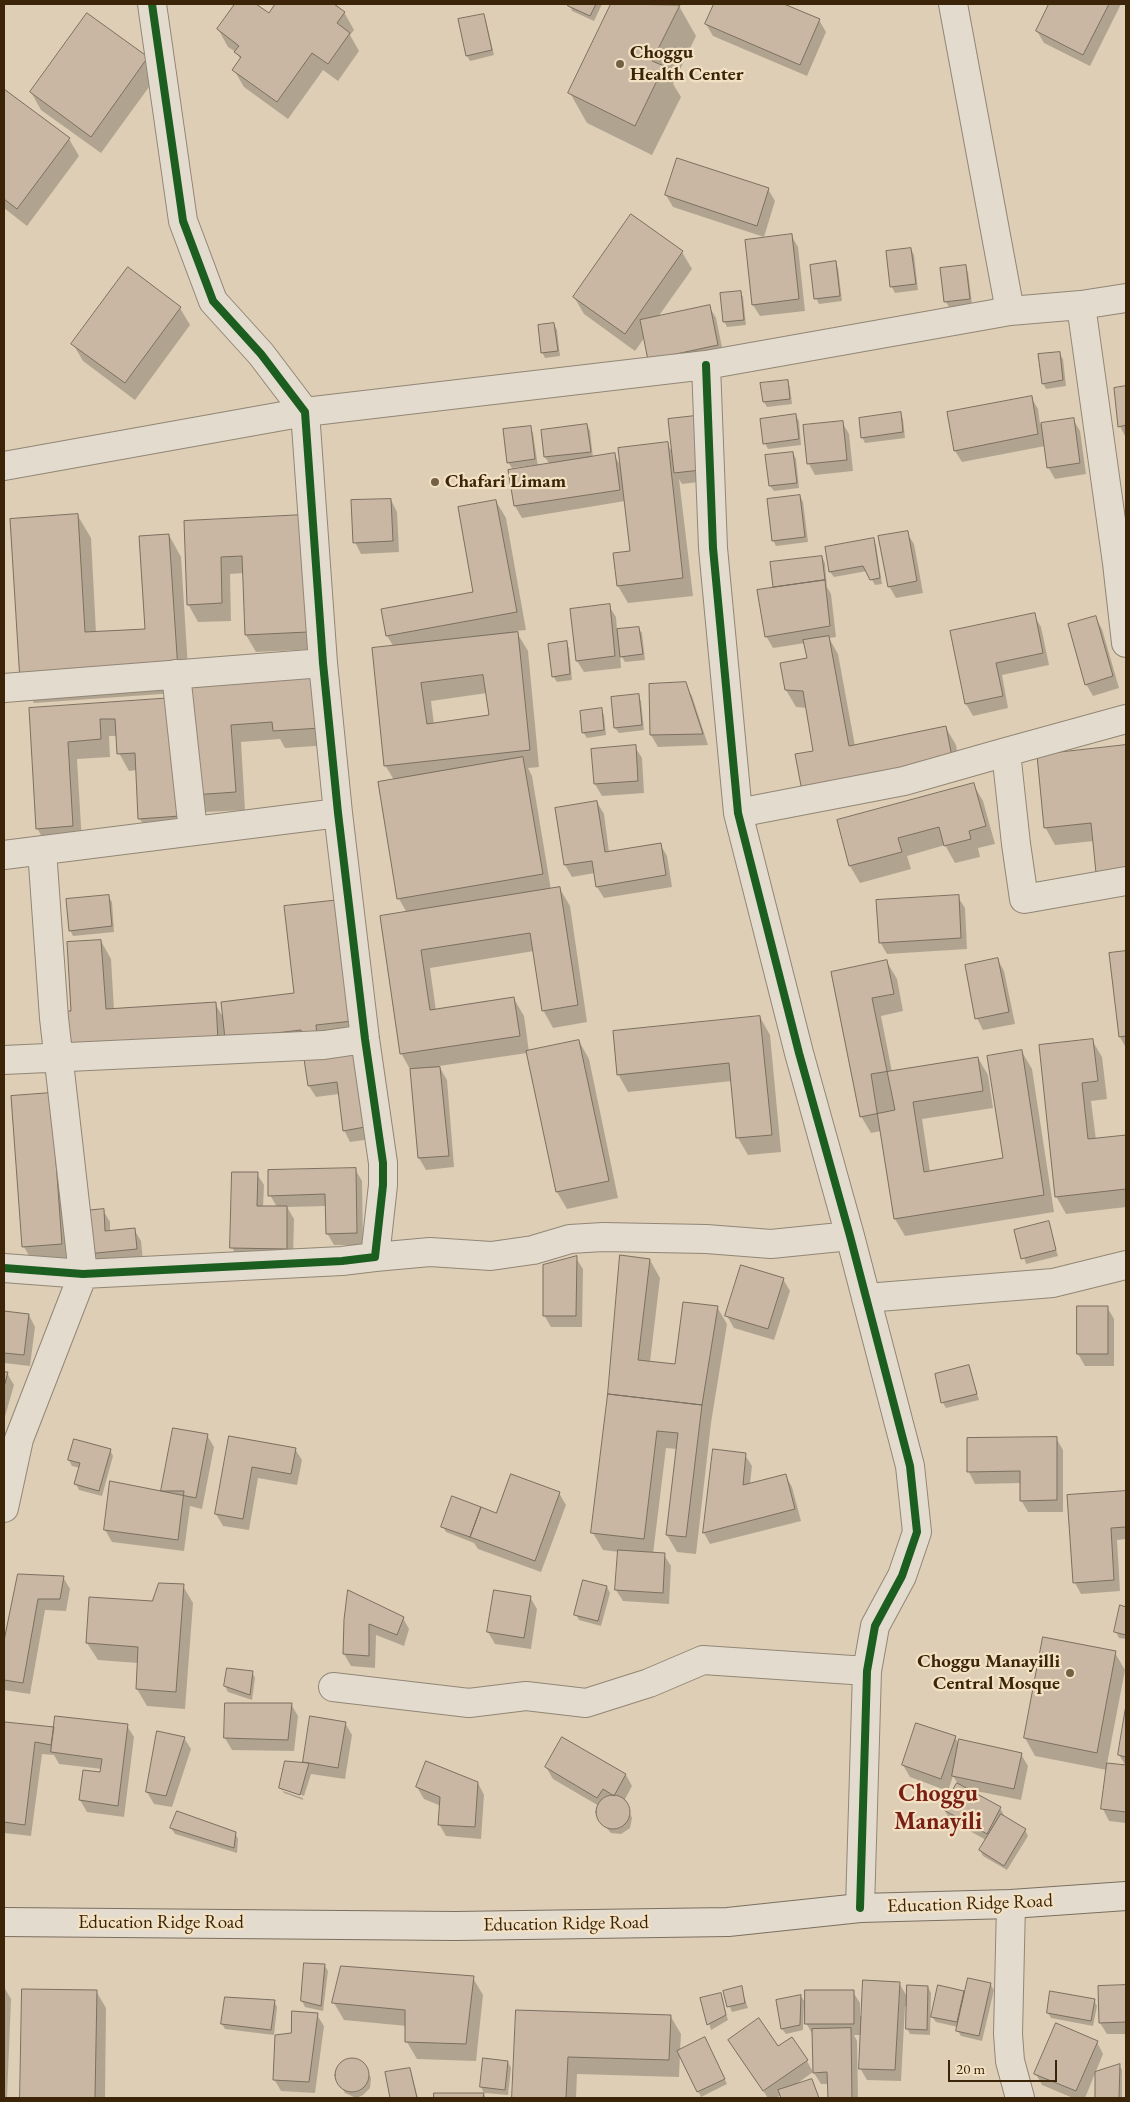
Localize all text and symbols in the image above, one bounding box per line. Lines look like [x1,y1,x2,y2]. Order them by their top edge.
place label: Choggu Health Center [630,42,744,86]
marker: Choggu Health Center [614,58,626,70]
place label: Chafari Limam [445,471,566,493]
marker: Chafari Limam [429,476,441,488]
place label: Choggu Manayilli Central Mosque [917,1651,1060,1695]
marker: Choggu Manayilli Central Mosque [1064,1667,1076,1679]
district label: Choggu Manayili [894,1780,982,1836]
street label: Education Ridge Road [887,1890,1053,1918]
street label: Education Ridge Road [483,1911,649,1937]
street label: Education Ridge Road [78,1912,244,1934]
scale bar [950,2050,1059,2082]
text: 20 m [956,2059,985,2078]

